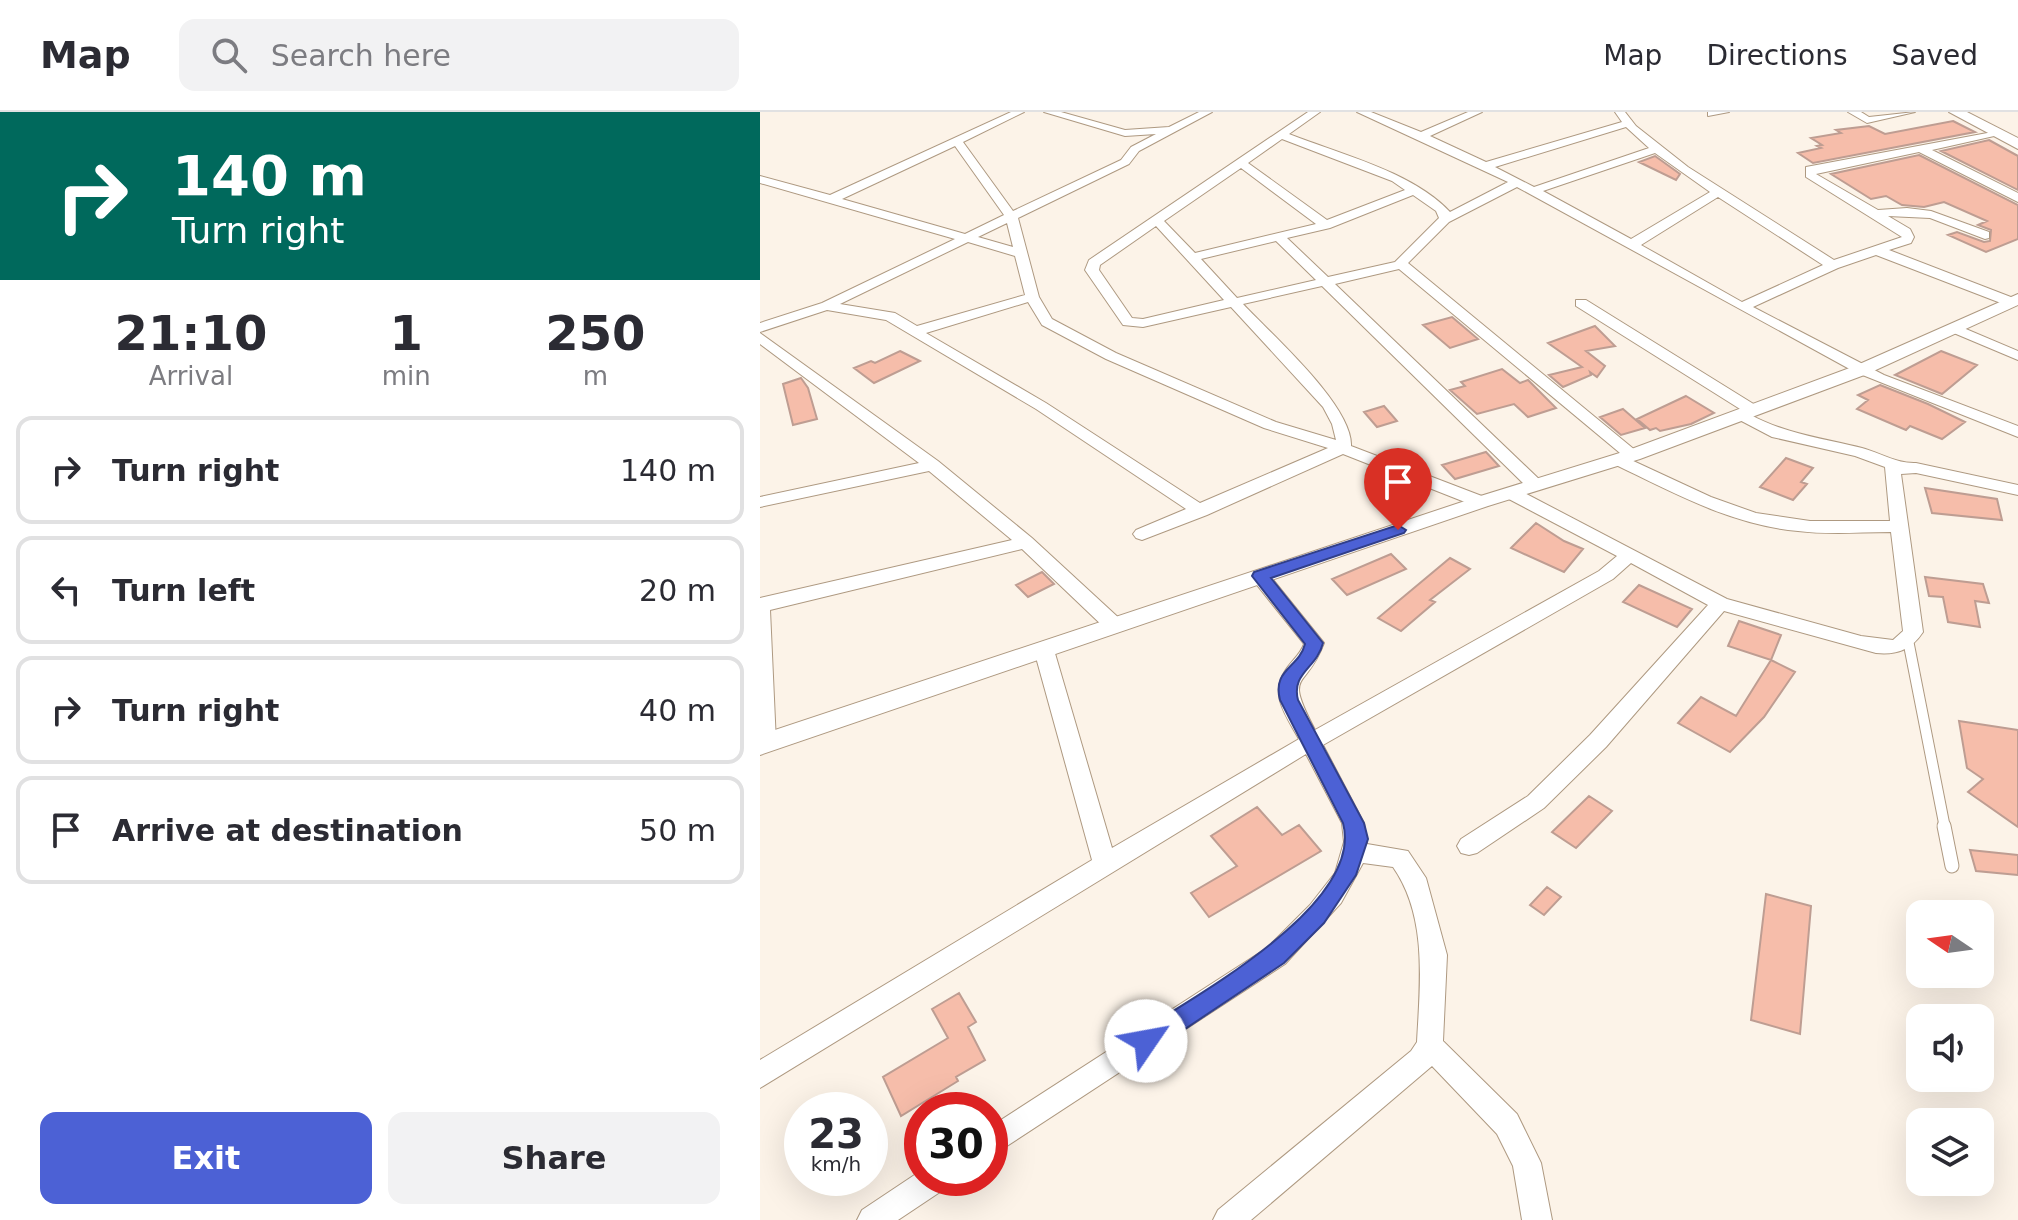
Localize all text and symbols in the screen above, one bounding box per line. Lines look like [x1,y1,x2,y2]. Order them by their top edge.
search box [179,19,739,91]
text: Map [40,33,131,77]
icon: search [207,33,251,77]
text: Search here [271,38,451,73]
text: Map [1603,39,1662,72]
text: Directions [1706,39,1847,72]
text: Saved [1891,39,1978,72]
text: 140 m [172,143,367,208]
icon: right [40,144,144,248]
text: Turn right [172,210,344,251]
text: 21:10 [114,305,267,361]
text: 1 [390,305,423,361]
text: 250 [545,305,645,361]
text: Arrival [149,361,233,391]
text: min [382,361,431,391]
text: m [583,361,608,391]
icon: right [44,448,88,492]
pin [1364,448,1432,530]
text: Turn right [112,453,279,488]
text: 140 m [620,453,716,488]
icon: arrive [1376,460,1420,504]
icon: left [44,568,88,612]
text: Turn left [112,573,255,608]
text: 20 m [639,573,716,608]
icon: right [44,688,88,732]
text: Turn right [112,693,279,728]
text: 40 m [639,693,716,728]
icon: arrive [44,808,88,852]
text: Arrive at destination [112,813,463,848]
text: 50 m [639,813,716,848]
north arrow [1906,900,1994,988]
map controls [1906,900,1994,1196]
position arrow [1104,999,1188,1083]
button: sound [1906,1004,1994,1092]
speed limit sign: 30 [904,1092,1008,1196]
button: layers [1906,1108,1994,1196]
text: 23 [808,1111,864,1157]
button: Exit [40,1112,372,1204]
button: Share [388,1112,720,1204]
text: km/h [811,1152,861,1176]

